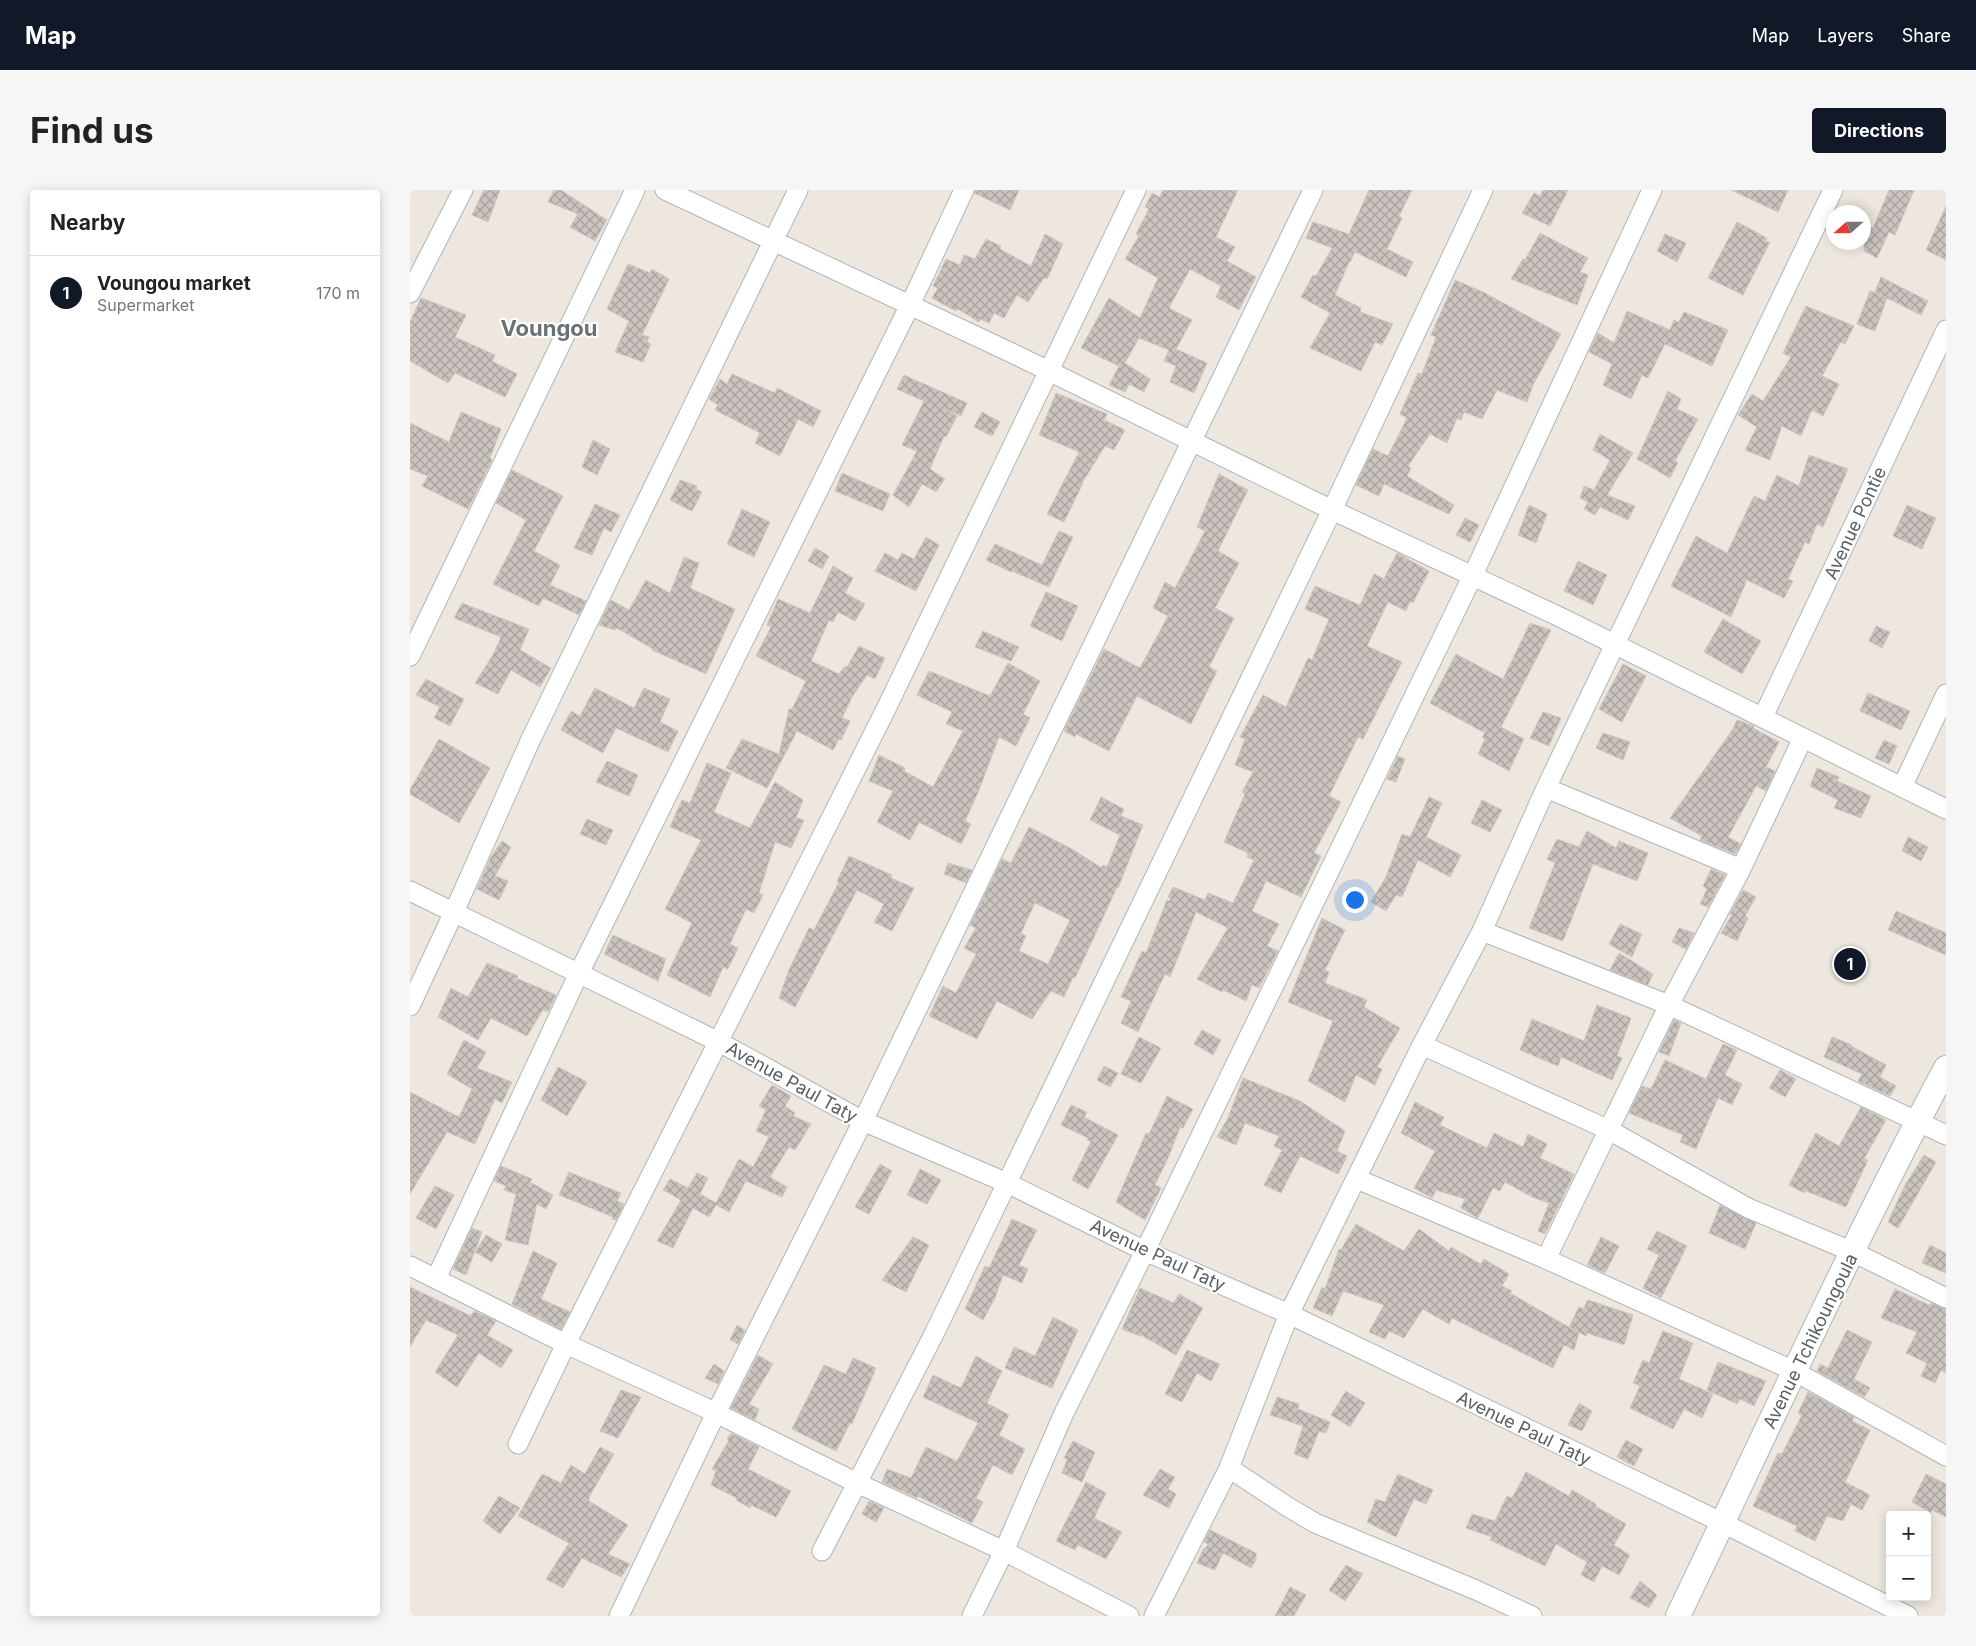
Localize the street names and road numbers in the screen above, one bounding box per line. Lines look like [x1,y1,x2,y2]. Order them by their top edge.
street label: Avenue Pontie [1820,463,1890,583]
street label: Avenue Paul Taty [723,1037,861,1127]
street label: Avenue Paul Taty [1087,1214,1229,1296]
street label: Avenue Tchikoungoula [1758,1250,1862,1432]
street label: Avenue Paul Taty [1453,1386,1595,1470]

